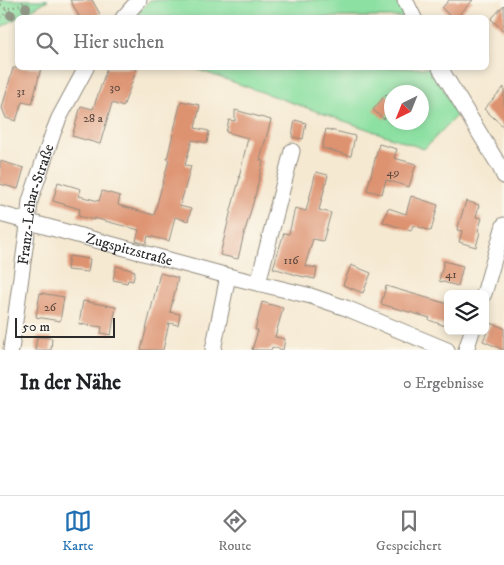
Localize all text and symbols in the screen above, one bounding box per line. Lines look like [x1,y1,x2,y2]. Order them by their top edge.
search box [15,15,489,70]
icon: search [33,29,61,57]
text: Hier suchen [73,31,164,54]
house number: 30 [110,80,120,95]
house number: 31 [17,84,25,99]
north arrow [384,85,429,130]
house number: 28 a [83,111,104,126]
street label: Franz-Lehar-Straße [13,141,58,266]
house number: 49 [387,165,399,180]
street label: Zugspitzstraße [84,228,175,270]
house number: 116 [283,253,299,268]
house number: 41 [445,267,457,282]
map controls [444,290,489,335]
button: layers [444,290,489,335]
house number: 26 [44,300,57,315]
scale bar [15,315,115,338]
text: 50 m [22,318,50,336]
text: In der Nähe [20,370,121,396]
text: 0 Ergebnisse [403,373,484,393]
tab: Karte [62,507,94,555]
tab: Route [218,507,251,555]
tab: Gespeichert [376,507,442,555]

